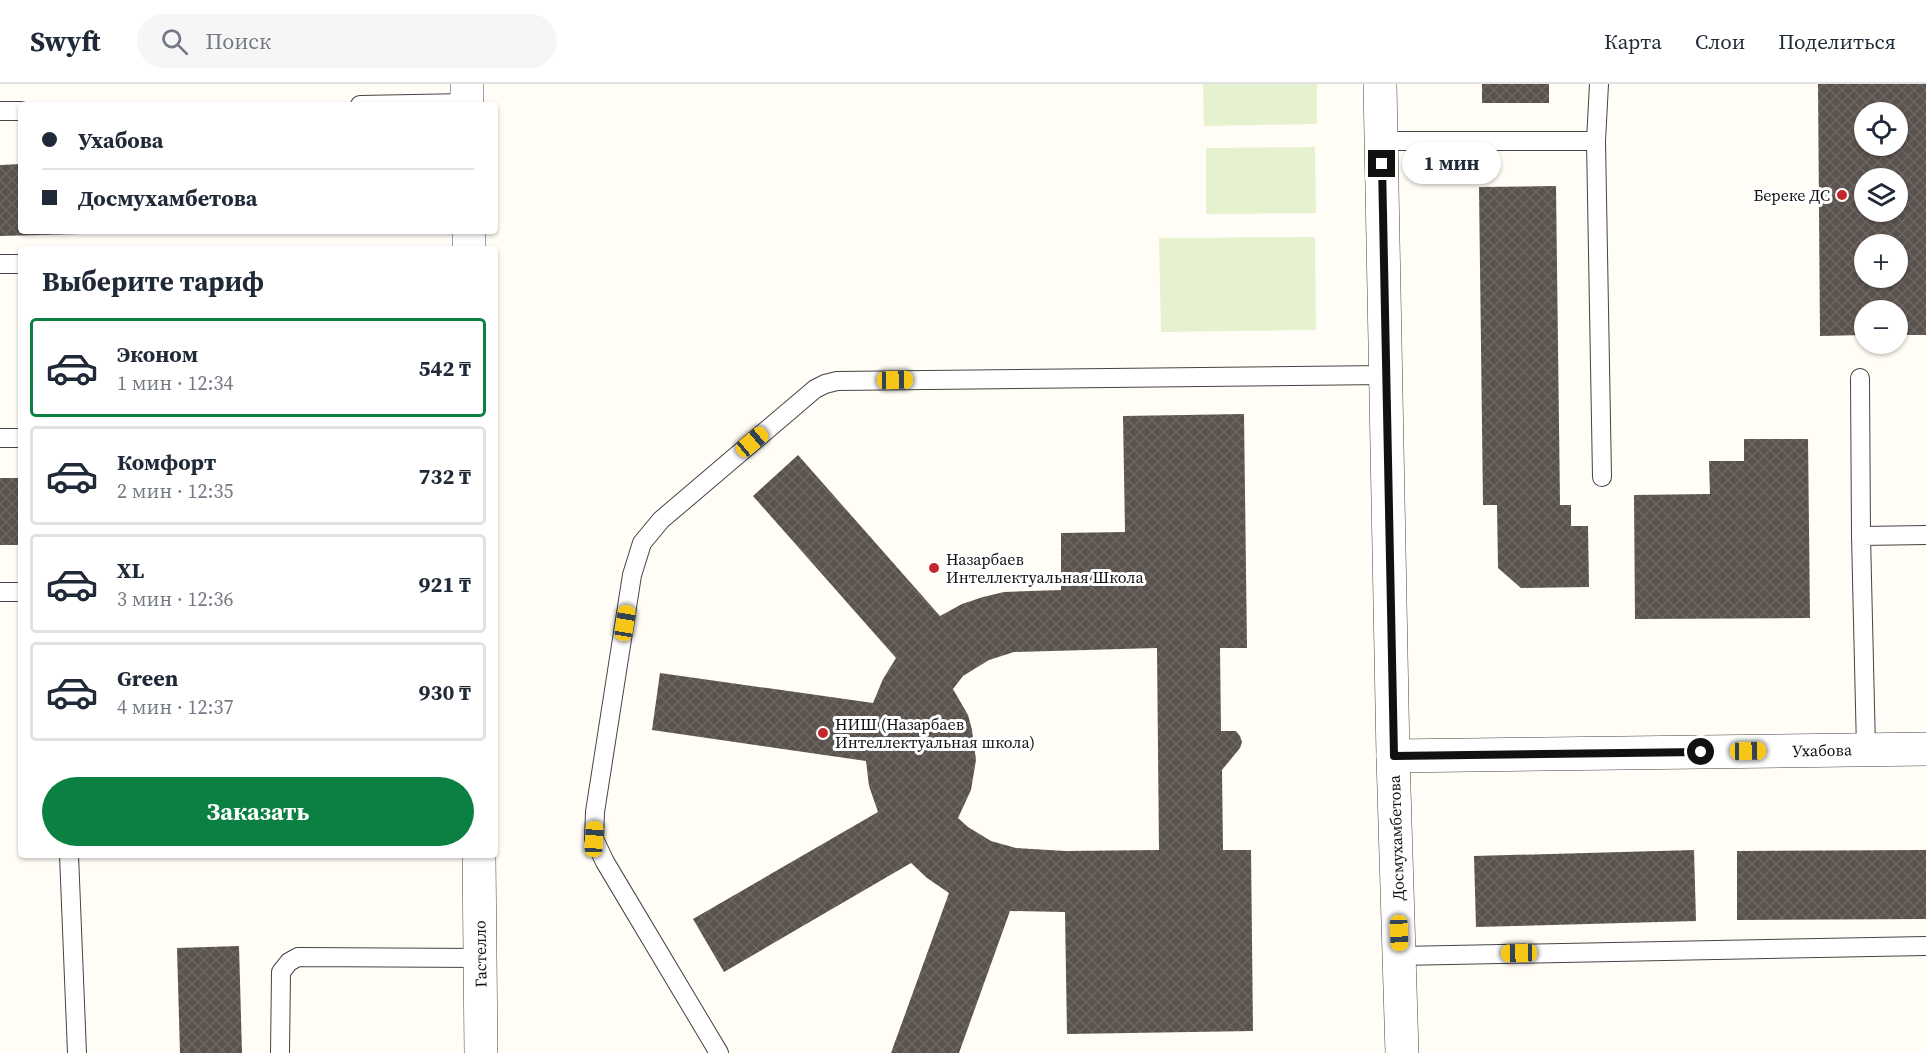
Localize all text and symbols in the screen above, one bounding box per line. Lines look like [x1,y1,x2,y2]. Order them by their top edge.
search box [137,14,557,68]
text: Swyft [30,22,101,60]
icon: search [158,25,191,58]
text: Поиск [206,26,271,56]
text: Карта [1604,27,1662,56]
text: Слои [1695,27,1745,56]
text: Поделиться [1778,27,1896,56]
map controls [1854,102,1908,354]
button: locate [1854,102,1908,156]
text: Ухабова [78,125,163,155]
callout: 1 мин [1403,143,1502,185]
text: 1 мин [1424,149,1479,177]
route end [1368,150,1395,177]
button: layers [1854,168,1908,222]
text: Досмухамбетова [78,183,258,213]
place label: Береке ДС [1753,184,1830,206]
marker: Береке ДС [1835,188,1849,202]
button: + [1854,234,1908,288]
text: Выберите тариф [42,263,264,300]
button: − [1854,300,1908,354]
text: Эконом [117,339,198,369]
icon: car [45,341,99,395]
text: 542 ₸ [419,353,471,383]
text: 1 мин · 12:34 [117,369,233,397]
car [877,371,913,389]
car [732,424,772,460]
text: Комфорт [117,447,216,477]
icon: car [45,449,99,503]
text: 732 ₸ [419,461,471,491]
text: 2 мин · 12:35 [117,477,233,505]
place label: Назарбаев Интеллектуальная Школа [946,548,1144,588]
text: XL [117,555,144,585]
icon: car [45,557,99,611]
marker: Назарбаев Интеллектуальная Школа [927,561,941,575]
text: 921 ₸ [419,569,471,599]
text: 3 мин · 12:36 [117,585,233,613]
car [613,604,637,642]
text: Green [117,663,178,693]
icon: car [45,665,99,719]
text: 930 ₸ [419,677,471,707]
text: 4 мин · 12:37 [117,693,233,721]
place label: НИШ (Назарбаев Интеллектуальная школа) [835,713,1035,753]
marker: НИШ (Назарбаев Интеллектуальная школа) [816,726,830,740]
route start [1687,738,1714,765]
street label: Ухабова [1792,738,1853,762]
car [1730,742,1766,760]
street label: Досмухамбетова [1383,774,1409,901]
button: Заказать [42,777,474,846]
car [584,821,604,857]
car [1389,915,1409,951]
street label: Гастелло [468,920,492,988]
car [1501,944,1537,962]

